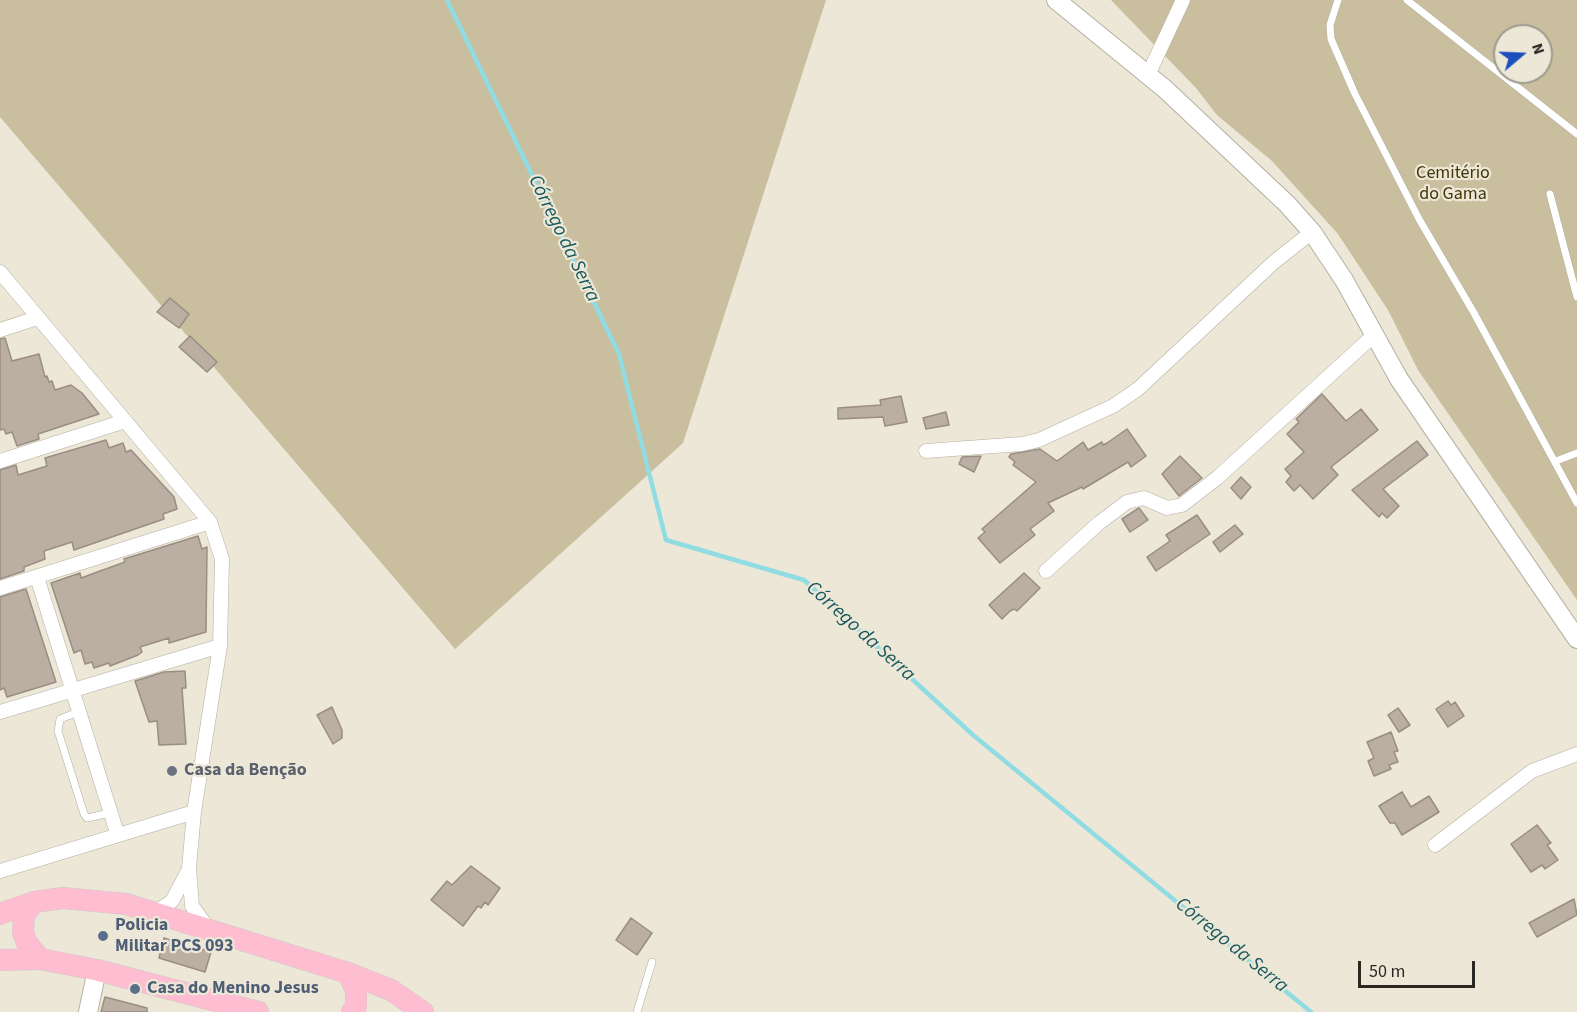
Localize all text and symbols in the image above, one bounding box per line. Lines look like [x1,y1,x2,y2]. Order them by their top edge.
north arrow [1493,24,1553,84]
text: N [1526,40,1550,57]
park label: Cemitério do Gama [1416,163,1490,206]
water label: Córrego da Serra [522,171,604,307]
water label: Córrego da Serra [800,577,920,687]
place label: Casa da Benção [184,760,307,782]
marker: Casa da Benção [165,764,179,778]
water label: Córrego da Serra [1170,893,1292,999]
place label: Policia Militar PCS 093 [115,915,233,958]
marker: Policia Militar PCS 093 [96,929,110,943]
scale bar [1361,949,1478,987]
text: 50 m [1369,959,1405,984]
place label: Casa do Menino Jesus [147,978,319,1000]
marker: Casa do Menino Jesus [128,982,142,996]

